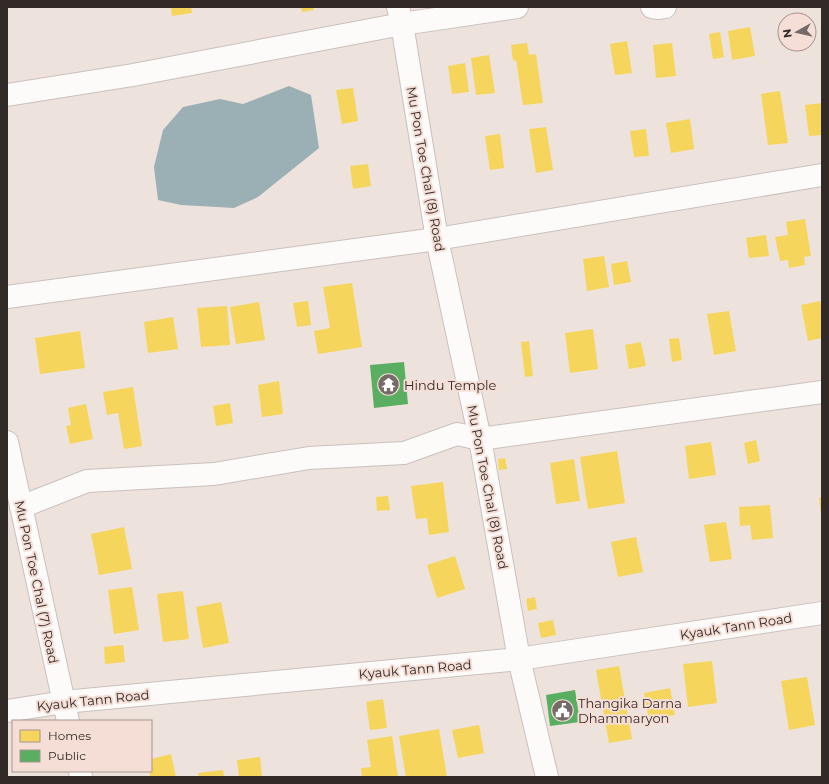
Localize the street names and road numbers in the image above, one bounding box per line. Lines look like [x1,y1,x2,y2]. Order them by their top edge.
street label: Mu Pon Toe Chal (8) Road [404,85,448,253]
street label: Mu Pon Toe Chal (8) Road [464,403,512,571]
street label: Mu Pon Toe Chal (7) Road [12,499,62,665]
street label: Kyauk Tann Road [679,609,793,643]
street label: Kyauk Tann Road [358,656,472,682]
street label: Kyauk Tann Road [36,686,150,714]

